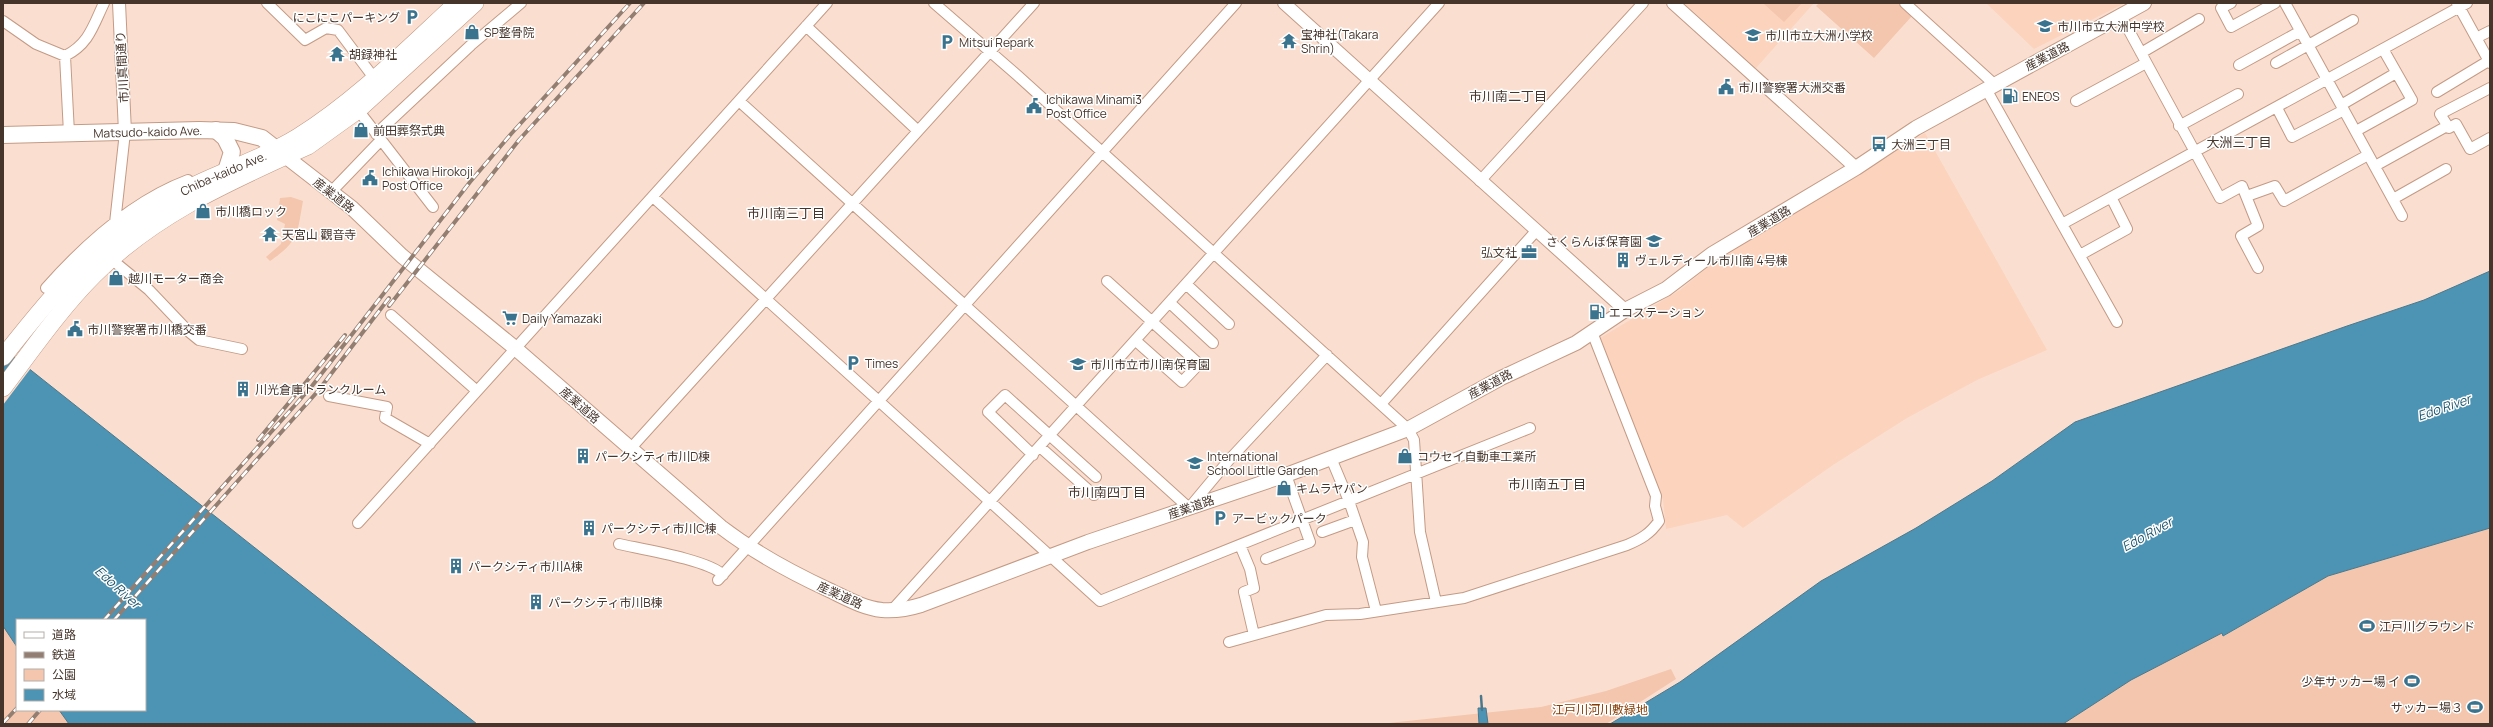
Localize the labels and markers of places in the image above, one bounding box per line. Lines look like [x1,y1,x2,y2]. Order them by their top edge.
parking icon: にこにこパーキング [403,8,421,26]
place label: にこにこパーキング [293,9,400,26]
school or university icon: 市川市立大洲中学校 [2036,17,2054,35]
place label: 市川市立大洲中学校 [2057,18,2165,35]
shop icon: SP整骨院 [463,23,481,41]
place label: SP整骨院 [484,24,535,41]
place label: 宝神社(Takara Shrin) [1301,26,1378,57]
school or university icon: 市川市立大洲小学校 [1744,26,1762,44]
place label: 市川市立大洲小学校 [1765,27,1873,44]
temple icon: 宝神社(Takara Shrin) [1280,32,1298,50]
parking icon: Mitsui Repark [938,33,956,51]
place label: Mitsui Repark [959,34,1035,51]
temple icon: 胡録神社 [328,45,346,63]
place label: 胡録神社 [349,46,397,63]
public building icon: 市川警察署大洲交番 [1717,78,1735,96]
place label: 市川警察署大洲交番 [1738,79,1846,96]
fuel station icon: ENEOS [2001,87,2019,105]
place label: ENEOS [2022,88,2060,105]
place label: Ichikawa Minami3 Post Office [1046,91,1142,122]
public building icon: Ichikawa Minami3 Post Office [1025,97,1043,115]
shop icon: 前田葬祭式典 [352,121,370,139]
place label: 前田葬祭式典 [373,122,445,139]
bus stop icon: 大洲三丁目 [1870,135,1888,153]
place label: 大洲三丁目 [1891,136,1951,153]
place label: Ichikawa Hirokoji Post Office [382,163,473,194]
public building icon: Ichikawa Hirokoji Post Office [361,169,379,187]
shop icon: 市川橋ロック [194,202,212,220]
place label: 市川橋ロック [215,203,287,220]
temple icon: 天宮山 觀音寺 [261,225,279,243]
place label: 天宮山 觀音寺 [282,226,356,243]
school or university icon: さくらんぼ保育園 [1645,232,1663,250]
place label: さくらんぼ保育園 [1546,233,1642,250]
office icon: 弘文社 [1520,243,1538,261]
place label: 弘文社 [1481,244,1517,261]
building icon: ヴェルディール市川南 4号棟 [1614,251,1632,269]
place label: ヴェルディール市川南 4号棟 [1635,252,1788,269]
shop icon: 越川モーター商会 [107,269,125,287]
place label: 越川モーター商会 [128,270,224,287]
fuel station icon: エコステーション [1588,303,1606,321]
place label: エコステーション [1609,304,1705,321]
supermarket icon: Daily Yamazaki [501,309,519,327]
place label: Daily Yamazaki [522,310,602,327]
public building icon: 市川警察署市川橋交番 [66,320,84,338]
place label: 市川警察署市川橋交番 [87,321,207,338]
parking icon: Times [844,354,862,372]
place label: Times [865,355,898,372]
school or university icon: 市川市立市川南保育園 [1069,355,1087,373]
place label: 市川市立市川南保育園 [1090,356,1210,373]
building icon: 川光倉庫トランクルーム [234,380,252,398]
place label: 川光倉庫トランクルーム [255,381,386,398]
building icon: パークシティ市川D棟 [574,447,592,465]
shop icon: コウセイ自動車工業所 [1396,447,1414,465]
place label: パークシティ市川D棟 [595,448,710,465]
place label: International School Little Garden [1207,448,1318,479]
place label: コウセイ自動車工業所 [1417,448,1537,465]
school or university icon: International School Little Garden [1186,454,1204,472]
shop icon: キムラヤパン [1275,479,1293,497]
place label: キムラヤパン [1296,480,1368,497]
parking icon: アービックパーク [1211,509,1229,527]
place label: アービックパーク [1232,510,1327,527]
building icon: パークシティ市川C棟 [580,519,598,537]
place label: パークシティ市川C棟 [601,520,717,537]
building icon: パークシティ市川A棟 [447,557,465,575]
place label: パークシティ市川A棟 [468,558,583,575]
building icon: パークシティ市川B棟 [527,593,545,611]
place label: パークシティ市川B棟 [548,594,663,611]
sports icon: 江戸川グラウンド [2358,617,2376,635]
place label: 江戸川グラウンド [2379,618,2475,635]
sports icon: 少年サッカー場 イ [2403,672,2421,690]
place label: 少年サッカー場 イ [2302,673,2400,690]
sports icon: サッカー場３ [2466,698,2484,716]
place label: サッカー場３ [2391,699,2463,716]

